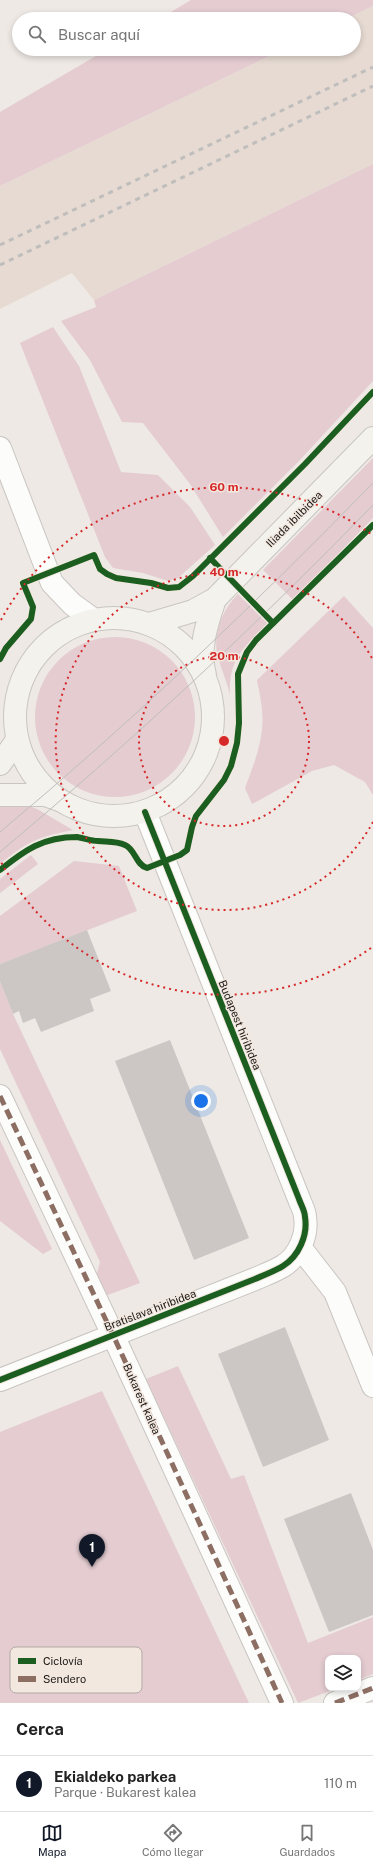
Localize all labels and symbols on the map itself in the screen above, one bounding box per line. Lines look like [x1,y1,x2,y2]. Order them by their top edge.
text: 60 m [209,480,239,494]
street label: Iliada ibilbidea [264,489,324,549]
text: 40 m [209,565,239,579]
text: 20 m [210,649,239,663]
centre of rings [217,734,231,748]
street label: Budapest hiribidea [216,978,264,1072]
your location [191,1091,211,1111]
street label: Bratislava hiribidea [102,1287,198,1333]
street label: Bukarest kalea [121,1362,163,1436]
pin: 1 [79,1534,105,1567]
legend [10,1647,142,1693]
text: Ciclovía [43,1655,83,1667]
text: Sendero [43,1673,86,1685]

